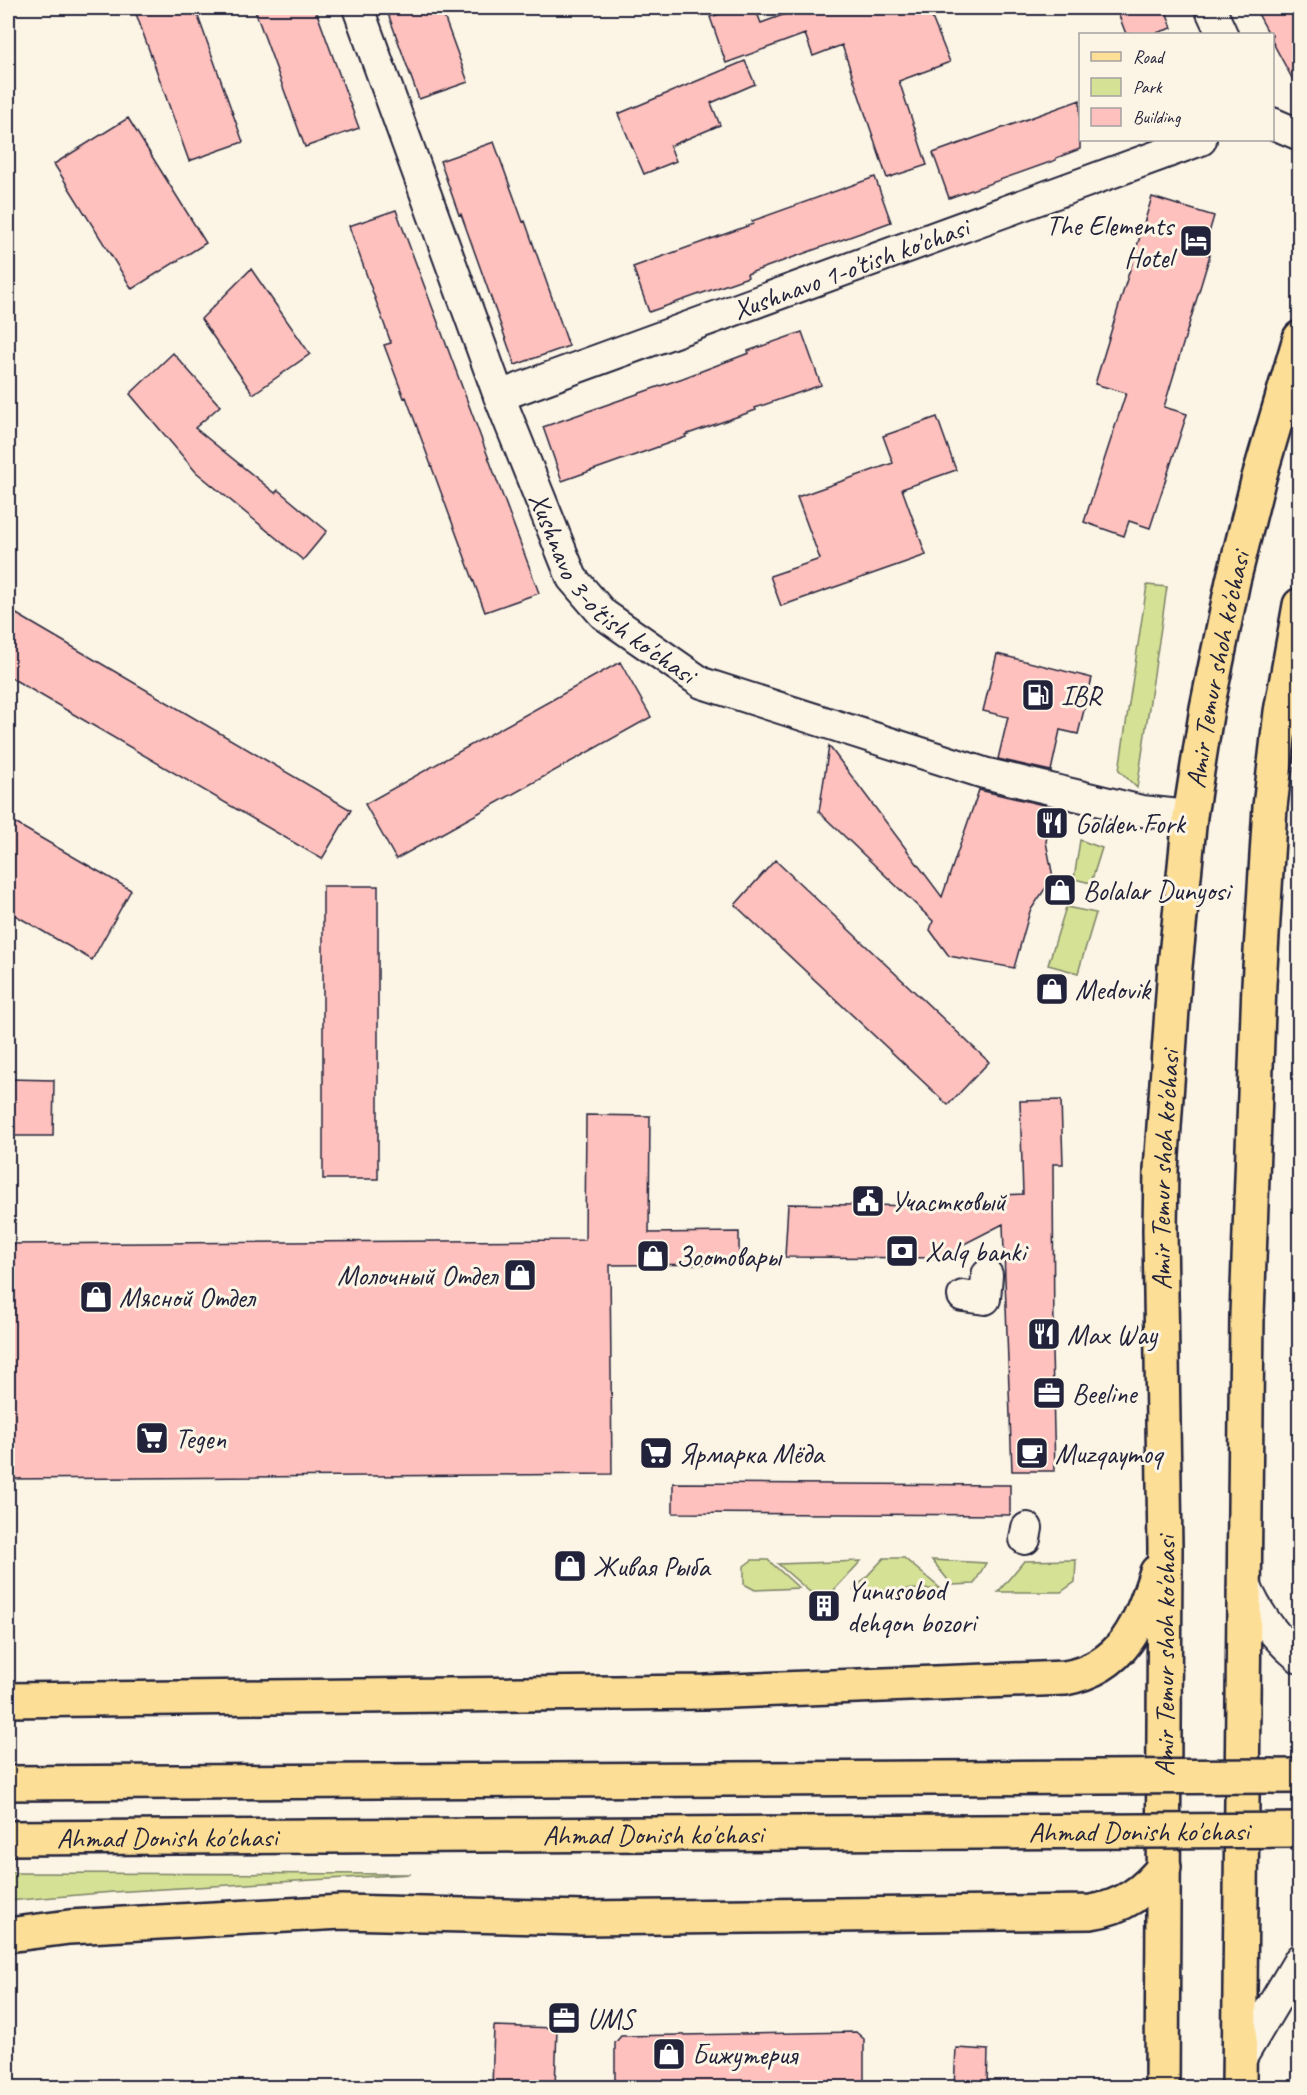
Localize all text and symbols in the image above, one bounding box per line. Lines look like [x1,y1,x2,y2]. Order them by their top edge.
legend [1079,33,1274,141]
text: Road [1133,46,1166,68]
text: Park [1133,76,1163,98]
text: Building [1133,106,1182,128]
street label: Xushnavo 1-o'tish ko'chasi [728,208,977,327]
place label: The Elements Hotel [1046,208,1178,275]
hotel icon: The Elements Hotel [1178,223,1214,259]
street label: Xushnavo 3-o'tish ko'chasi [521,487,706,694]
street label: Amir Temur shoh ko'chasi [1178,544,1259,791]
fuel station icon: IBR [1020,677,1056,713]
place label: IBR [1061,678,1104,713]
restaurant icon: Golden Fork [1034,805,1070,841]
place label: Golden Fork [1075,806,1187,841]
shop icon: Bolalar Dunyosi [1042,872,1078,908]
place label: Bolalar Dunyosi [1083,873,1234,908]
shop icon: Medovik [1034,971,1070,1007]
place label: Medovik [1075,972,1152,1007]
street label: Amir Temur shoh ko'chasi [1143,1045,1187,1290]
public building icon: Участковый [850,1183,886,1219]
place label: Участковый [891,1184,1007,1219]
bank icon: Xalq banki [884,1233,920,1269]
place label: Xalq banki [925,1234,1029,1269]
shop icon: Зоотовары [635,1238,671,1274]
place label: Зоотовары [676,1239,783,1274]
shop icon: Молочный Отдел [502,1257,538,1293]
place label: Молочный Отдел [337,1258,499,1293]
shop icon: Мясной Отдел [78,1279,114,1315]
place label: Мясной Отдел [119,1280,257,1315]
restaurant icon: Max Way [1026,1316,1062,1352]
place label: Max Way [1067,1317,1159,1352]
office icon: Beeline [1031,1375,1067,1411]
place label: Beeline [1072,1376,1138,1411]
supermarket icon: Tegen [134,1420,170,1456]
place label: Tegen [175,1421,226,1456]
supermarket icon: Ярмарка Мёда [638,1435,674,1471]
cafe icon: Muzqaymoq [1014,1435,1050,1471]
place label: Ярмарка Мёда [679,1436,826,1471]
place label: Muzqaymoq [1055,1436,1165,1471]
street label: Amir Temur shoh ko'chasi [1147,1532,1183,1776]
shop icon: Живая Рыба [552,1548,588,1584]
place label: Живая Рыба [593,1549,711,1584]
place label: Yunusobod dehqon bozori [847,1573,979,1640]
building icon: Yunusobod dehqon bozori [806,1588,842,1624]
street label: Ahmad Donish ko'chasi [1029,1813,1253,1850]
street label: Ahmad Donish ko'chasi [543,1816,767,1853]
street label: Ahmad Donish ko'chasi [57,1819,281,1856]
office icon: UMS [546,2000,582,2036]
place label: UMS [587,2001,637,2036]
shop icon: Бижутерия [651,2036,687,2072]
place label: Бижутерия [692,2037,799,2072]

